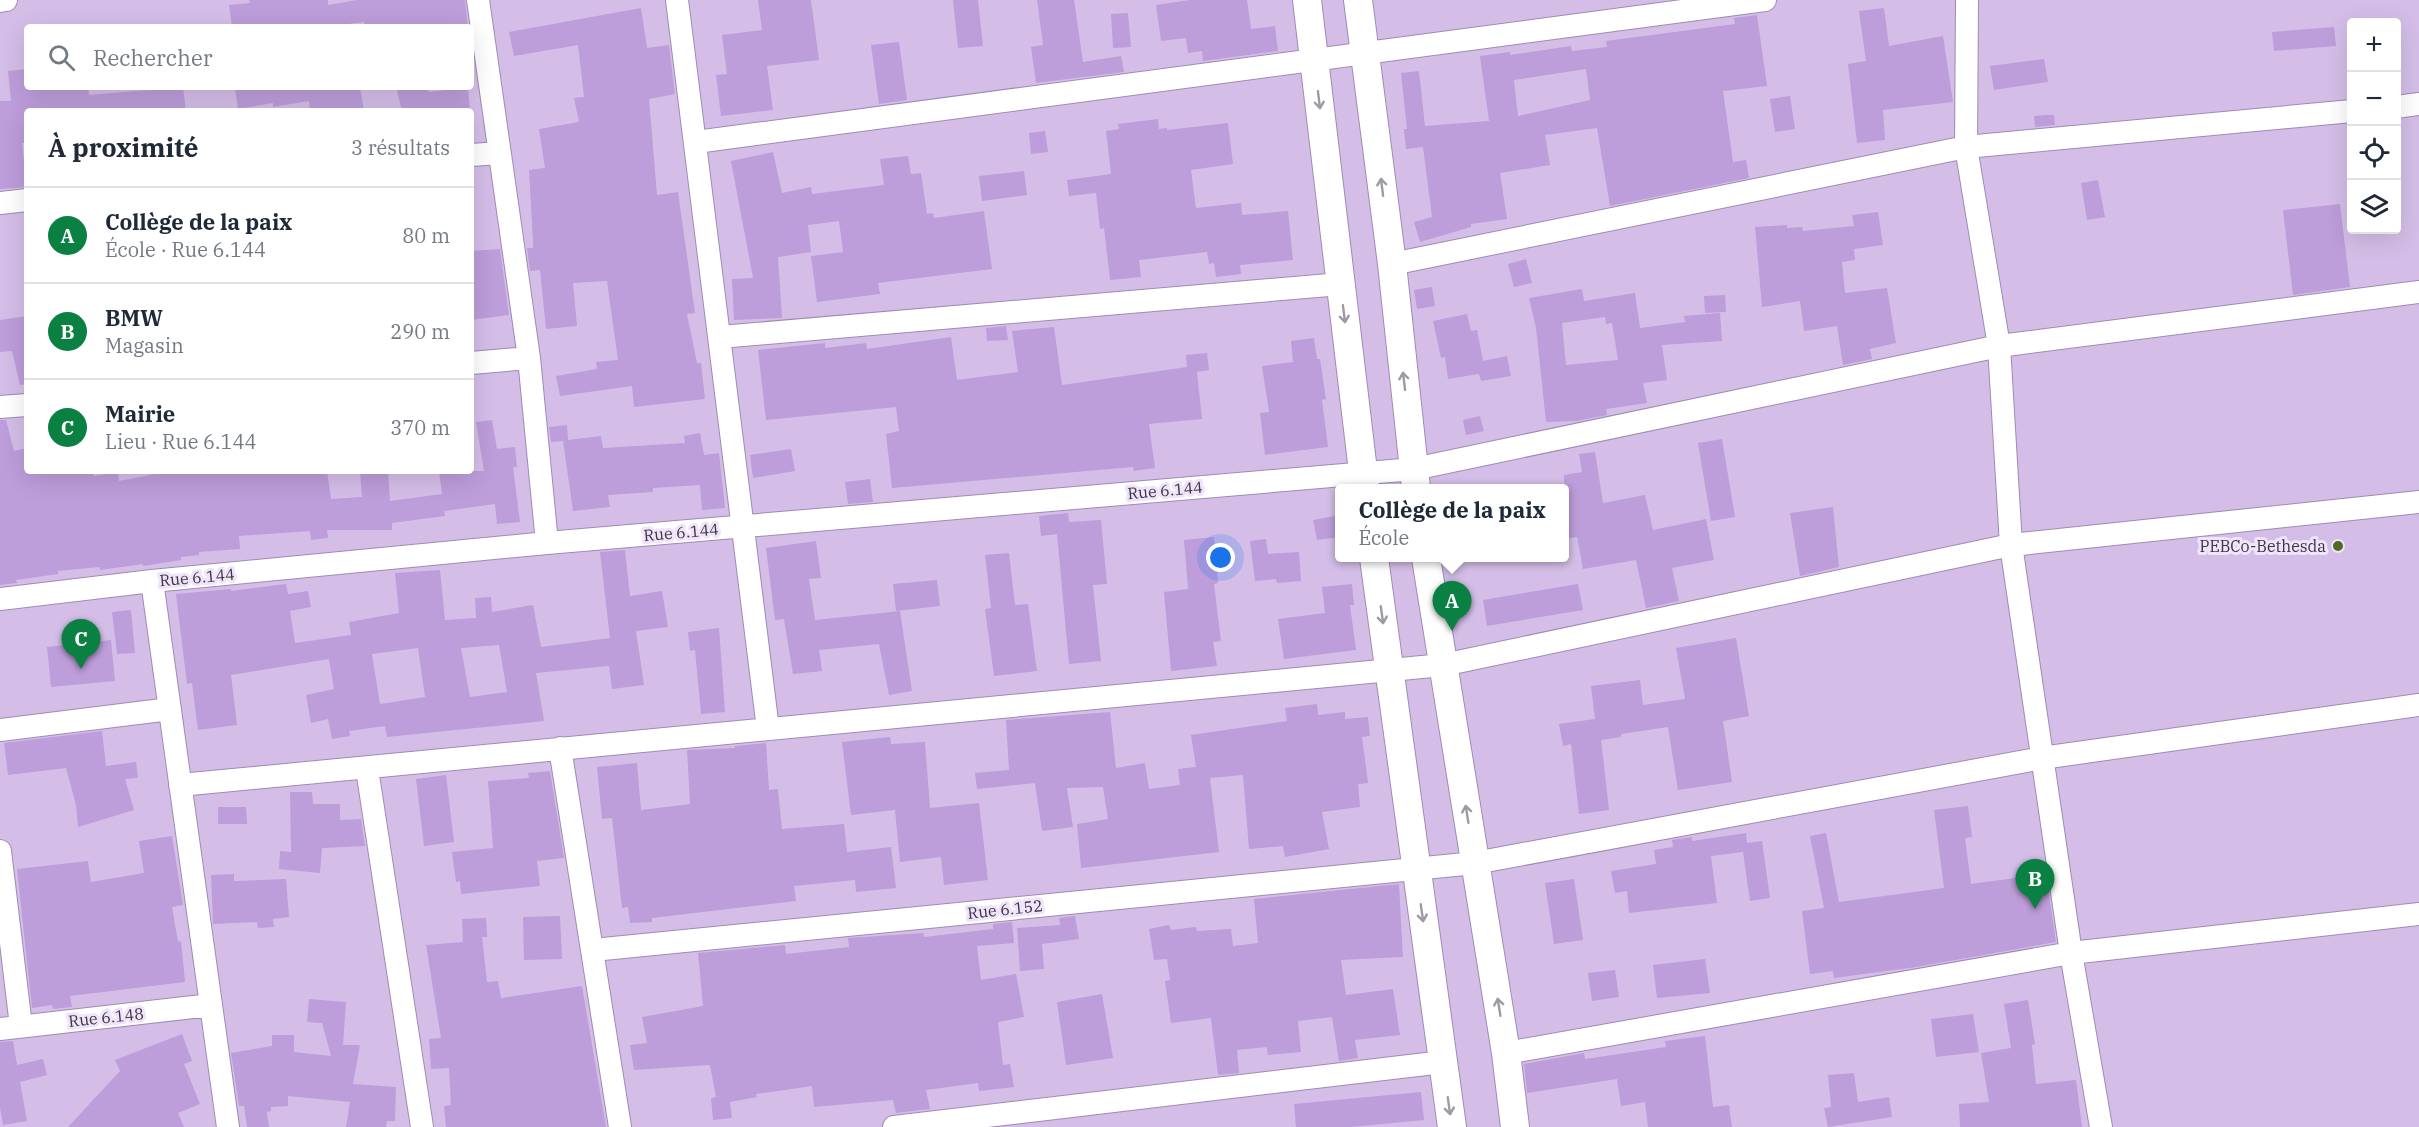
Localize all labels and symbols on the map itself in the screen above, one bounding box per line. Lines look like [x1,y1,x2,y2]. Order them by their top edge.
one-way arrow [1314,89,1325,109]
one-way arrow [1376,178,1387,198]
one-way arrow [1339,304,1350,324]
one-way arrow [1398,372,1409,392]
street label: Rue 6.144 [1126,477,1204,503]
street label: Rue 6.144 [642,519,720,545]
place label: PEBCo-Bethesda [2199,536,2326,556]
marker: PEBCo-Bethesda [2331,539,2345,553]
your location [1206,543,1235,572]
street label: Rue 6.144 [158,564,236,590]
pin: A [1432,582,1472,631]
one-way arrow [1376,605,1387,625]
pin: C [62,620,100,669]
one-way arrow [1462,805,1473,824]
pin: B [2016,860,2054,909]
street label: Rue 6.152 [966,895,1044,923]
one-way arrow [1417,902,1428,922]
one-way arrow [1493,997,1504,1017]
street label: Rue 6.148 [67,1003,145,1031]
one-way arrow [1443,1096,1454,1115]

